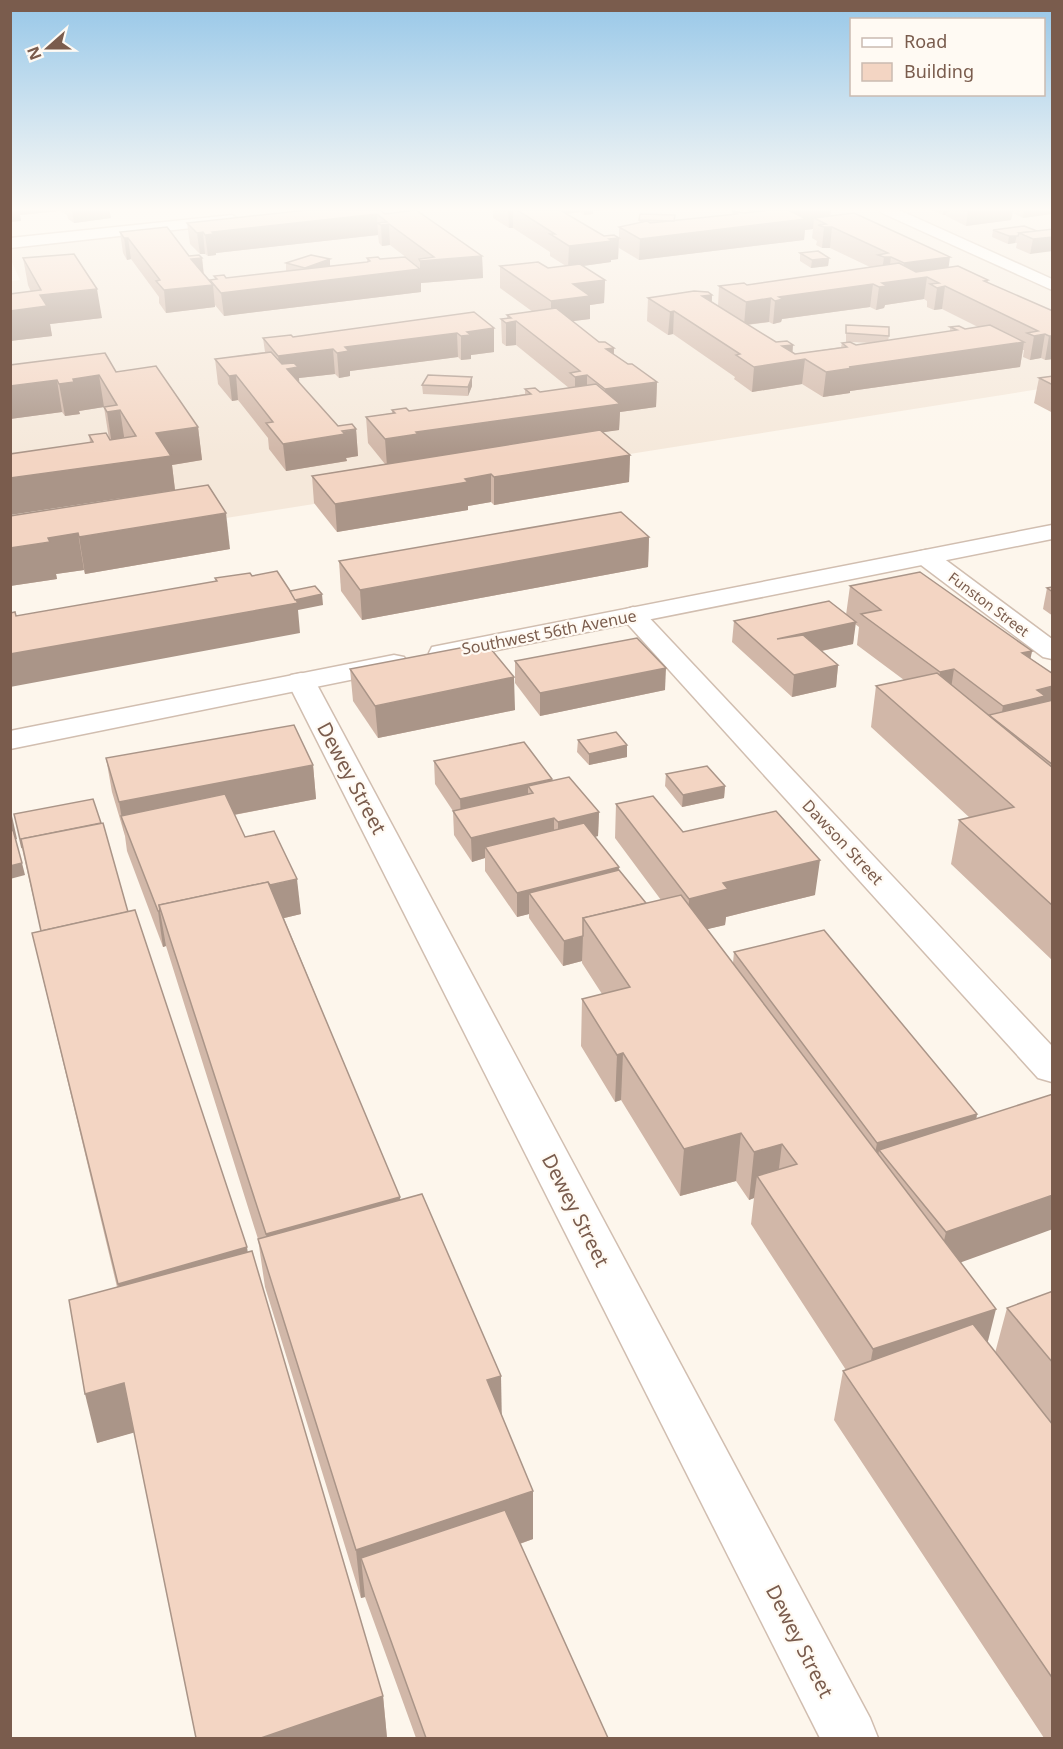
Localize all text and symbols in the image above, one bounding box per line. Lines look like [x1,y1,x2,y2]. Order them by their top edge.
north arrow [18,18,78,78]
legend [850,18,1045,96]
text: Road [904,29,947,53]
text: N [21,43,47,63]
text: Building [904,59,974,83]
street label: Funston Street [945,567,1033,641]
street label: Southwest 56th Avenue [460,604,638,660]
street label: Dewey Street [311,717,393,839]
street label: Dawson Street [798,795,888,890]
street label: Dewey Street [536,1149,616,1271]
street label: Dewey Street [760,1580,840,1702]

